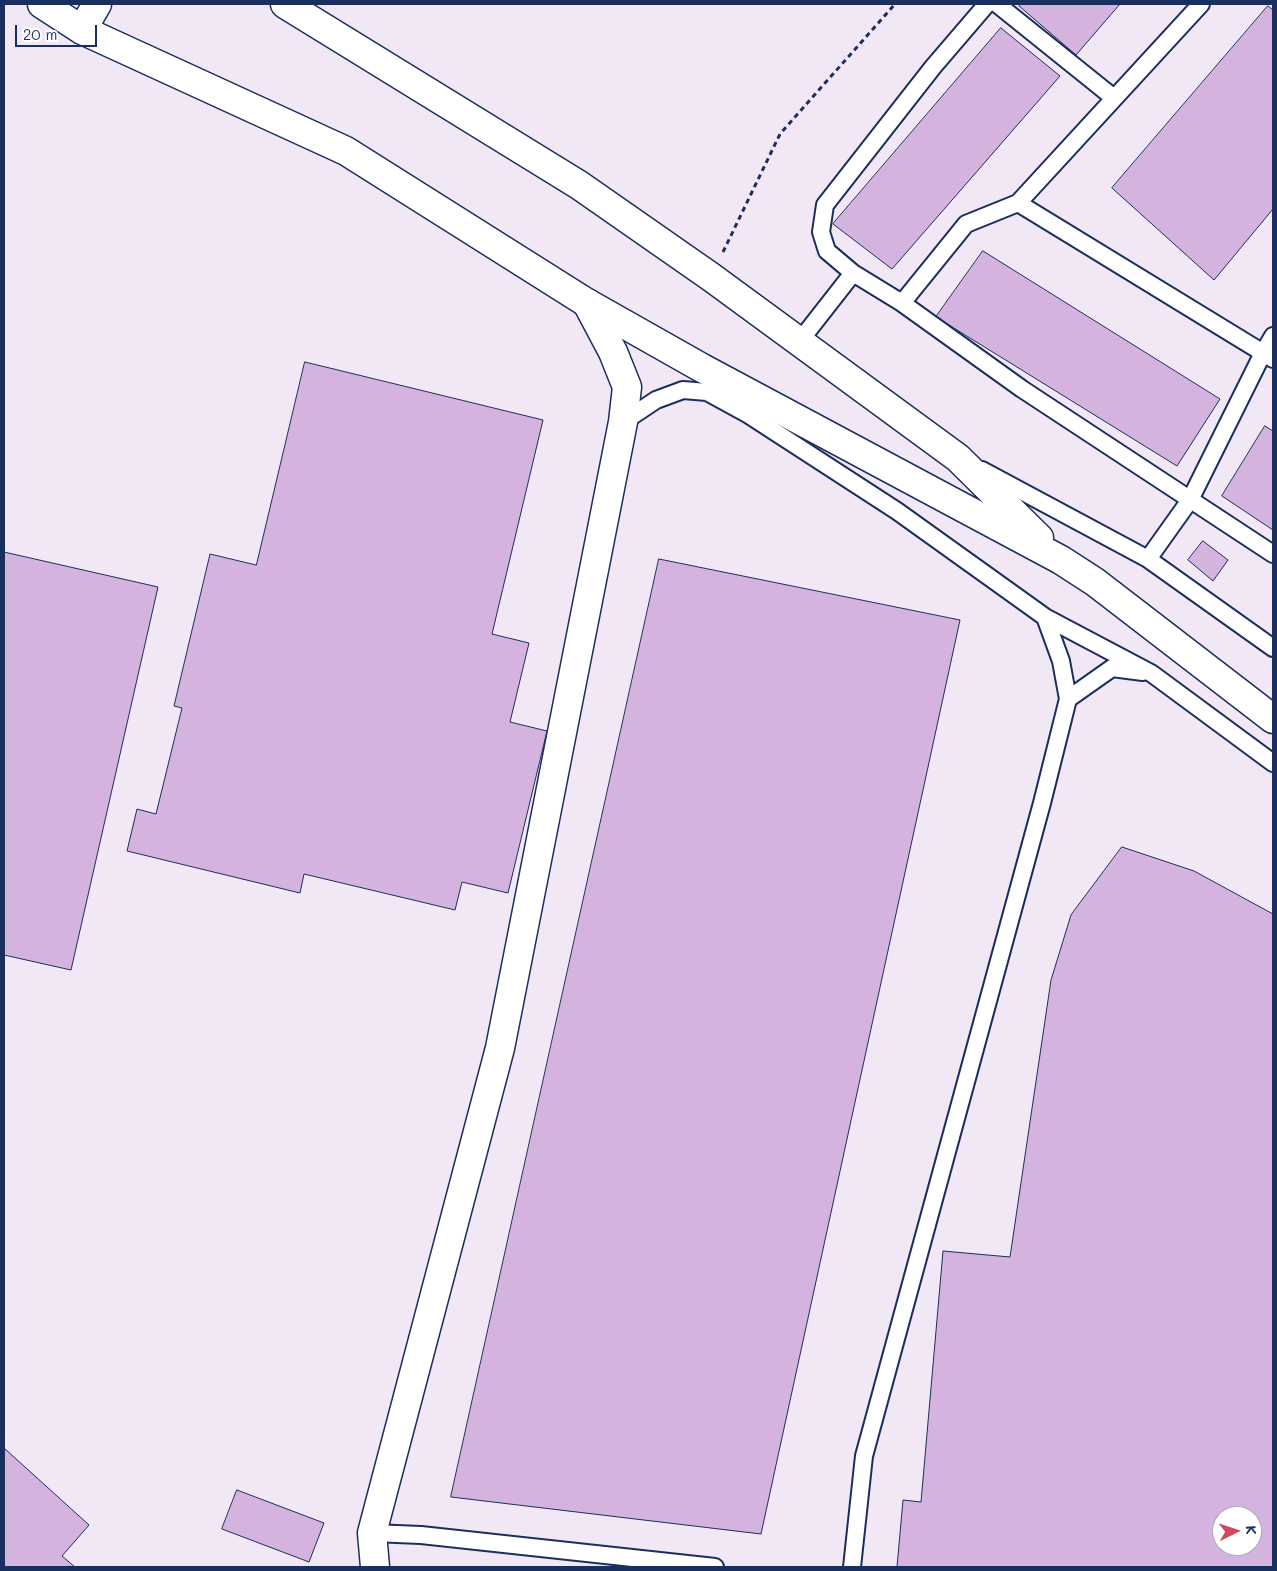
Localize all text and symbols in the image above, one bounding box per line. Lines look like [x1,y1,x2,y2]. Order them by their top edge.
scale bar [18,15,100,47]
text: 20 m [23,24,57,44]
north arrow [1212,1506,1262,1556]
text: K [1242,1525,1261,1535]

